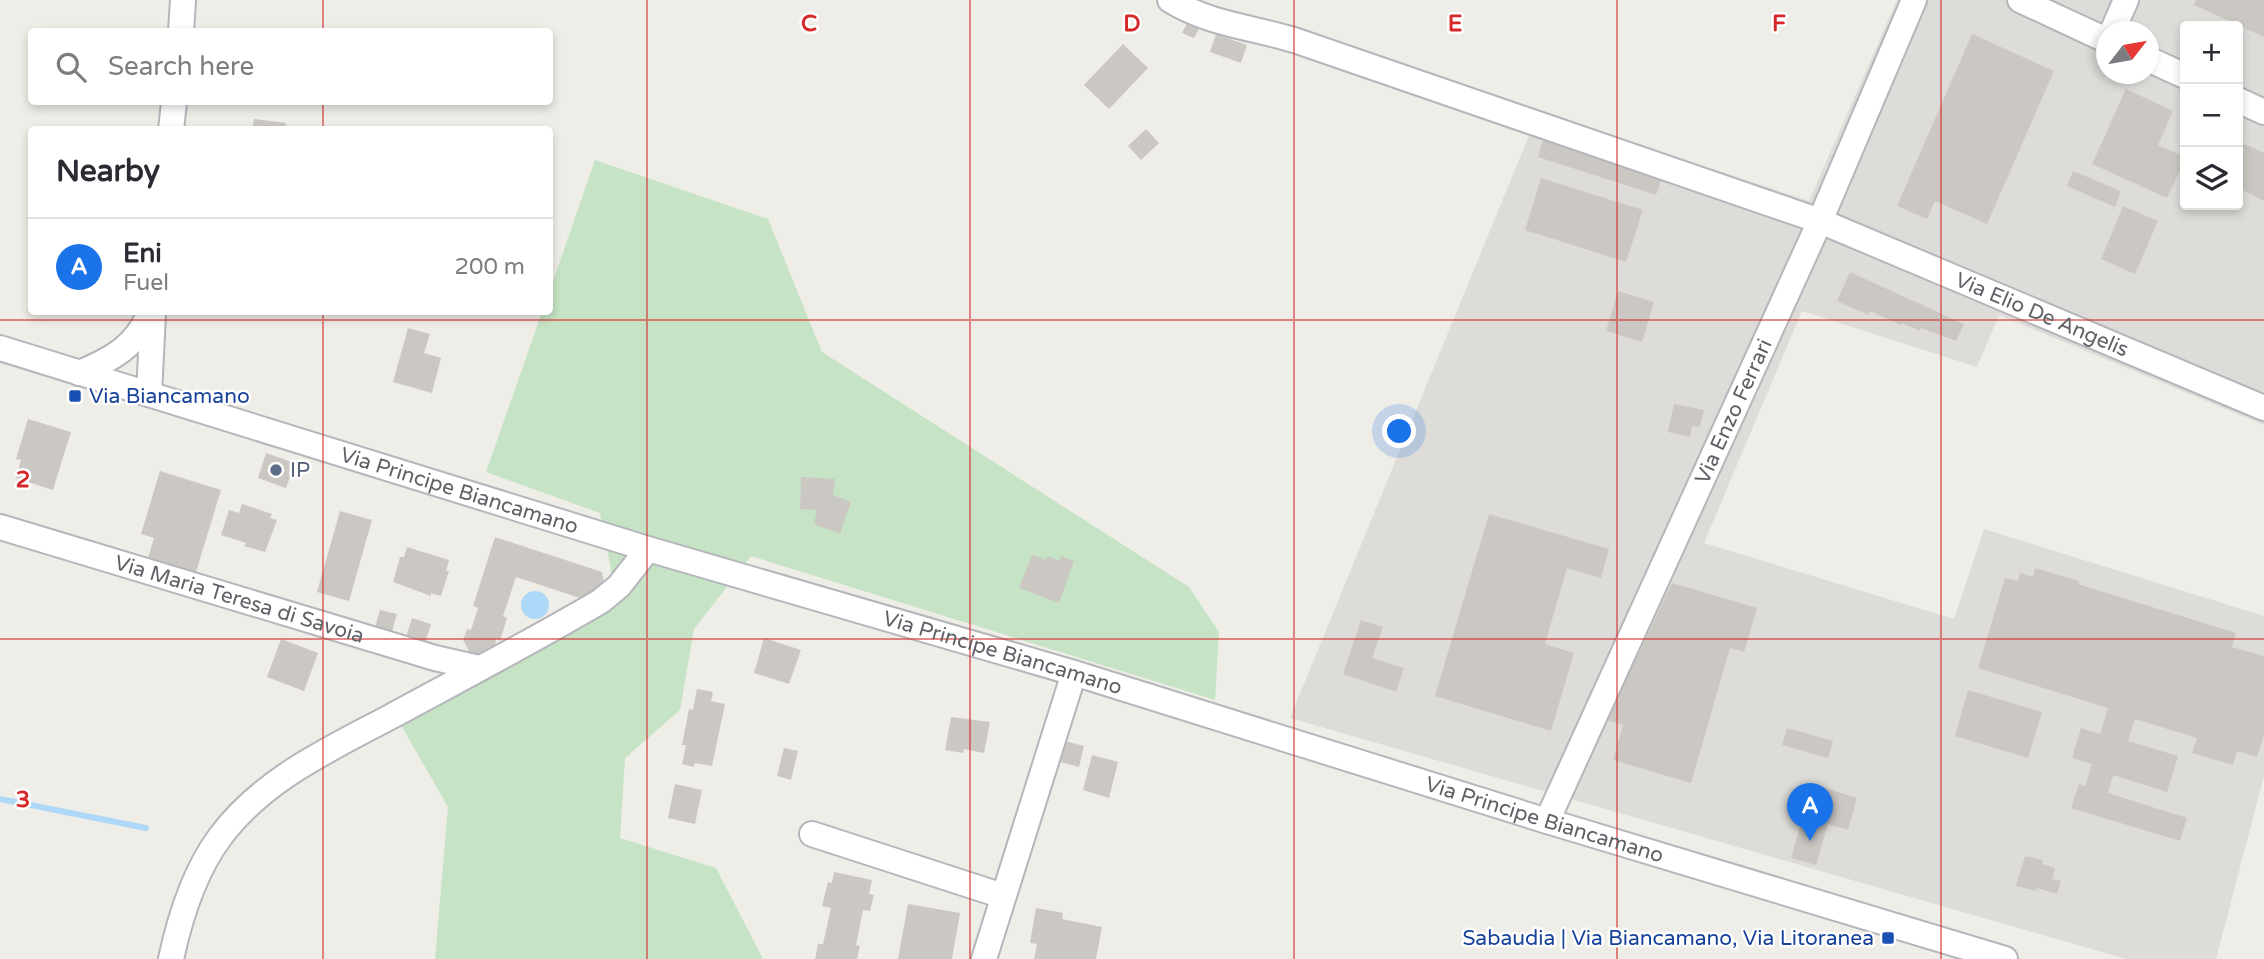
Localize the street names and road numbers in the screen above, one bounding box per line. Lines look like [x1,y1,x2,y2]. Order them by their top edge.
street label: Via Elio De Angelis [1951,267,2132,363]
street label: Via Enzo Ferrari [1690,335,1778,488]
street label: Via Principe Biancamano [337,442,581,540]
street label: Via Maria Teresa di Savoia [112,550,367,649]
street label: Via Principe Biancamano [880,606,1125,700]
street label: Via Principe Biancamano [1422,772,1667,868]

